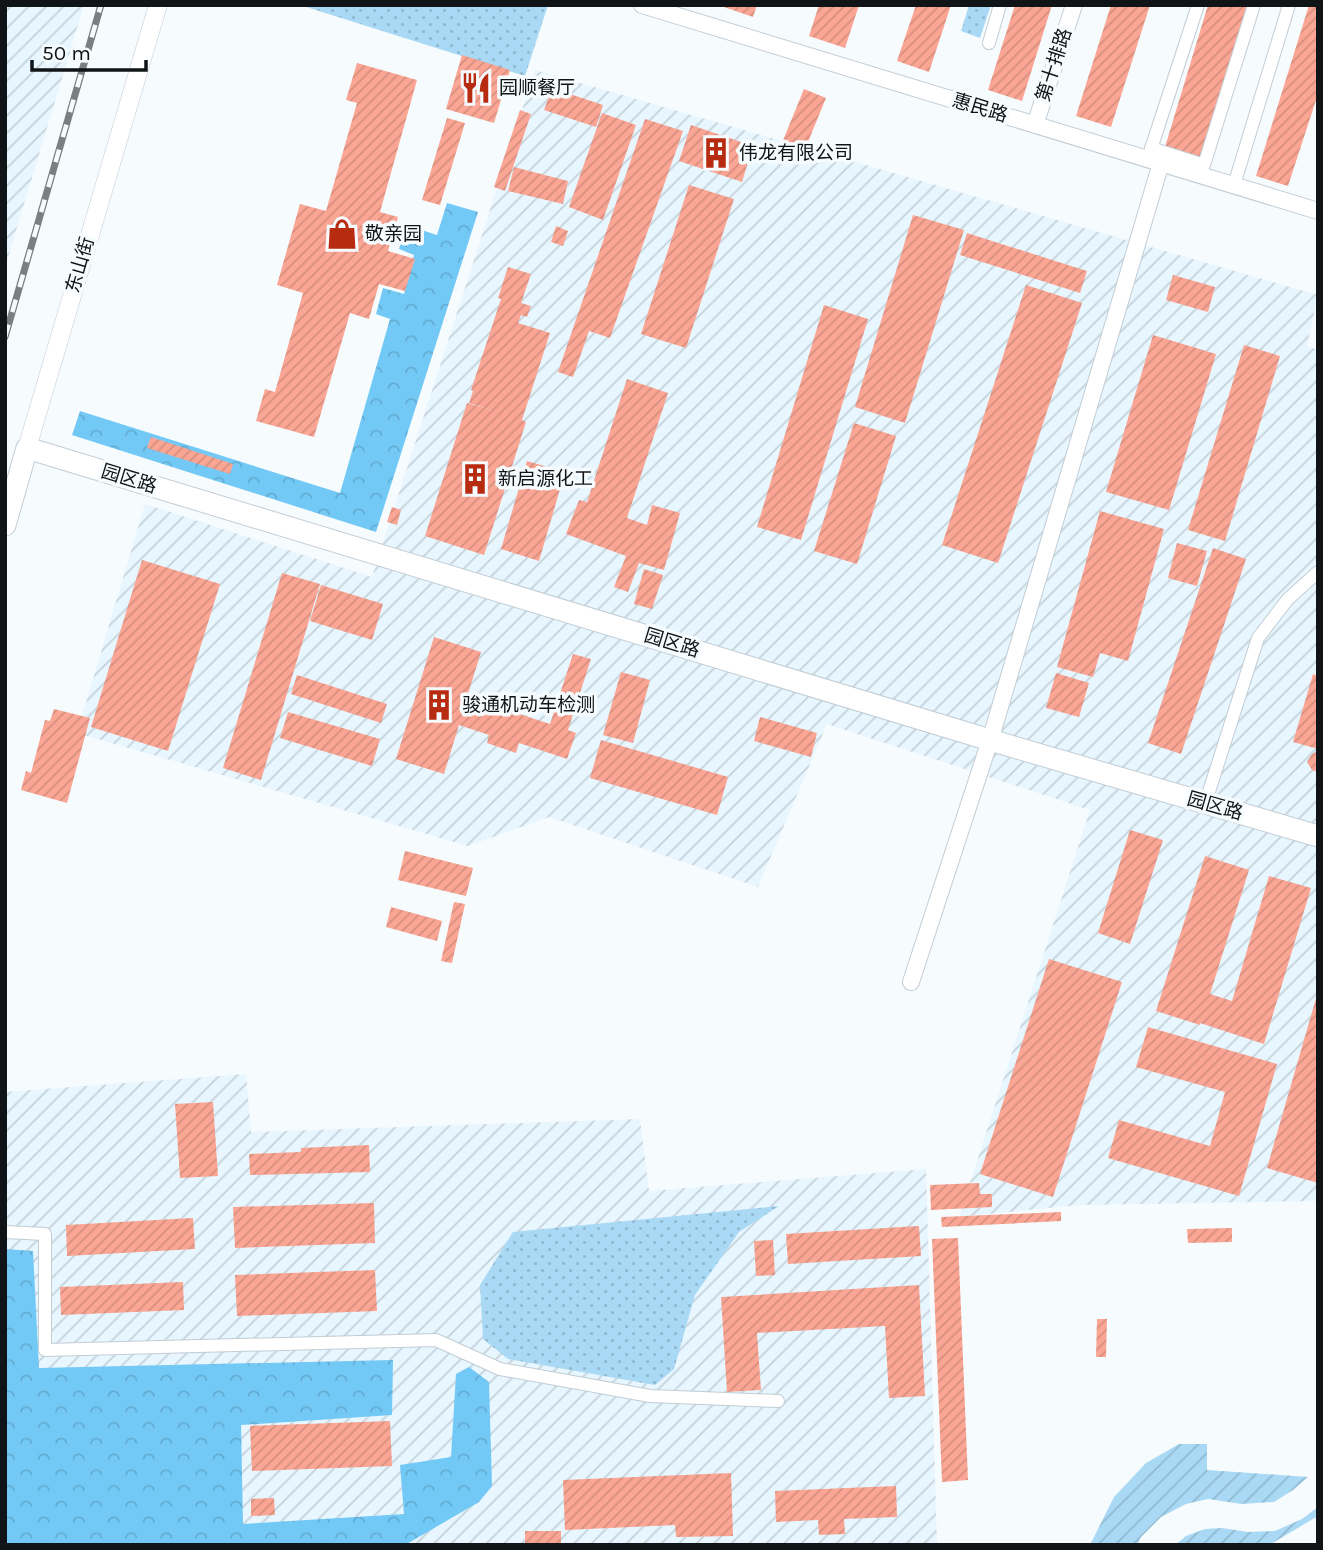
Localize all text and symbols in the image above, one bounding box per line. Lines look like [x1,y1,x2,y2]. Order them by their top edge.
street label: 第十排路 [1032,25,1076,105]
scale bar [32,28,145,72]
text: 50 m [42,41,91,65]
restaurant icon: 园顺餐厅 [459,71,493,105]
place label: 园顺餐厅 [499,77,575,99]
street label: 惠民路 [950,89,1010,127]
building icon: 伟龙有限公司 [699,136,733,170]
place label: 伟龙有限公司 [739,142,853,164]
shop icon: 敬亲园 [325,217,359,251]
place label: 敬亲园 [365,223,422,245]
street label: 东山街 [62,235,98,295]
street label: 园区路 [99,460,159,498]
building icon: 新启源化工 [458,462,492,496]
place label: 新启源化工 [498,468,593,490]
street label: 园区路 [642,624,702,662]
building icon: 骏通机动车检测 [422,688,456,722]
place label: 骏通机动车检测 [462,694,595,716]
street label: 园区路 [1185,788,1245,824]

